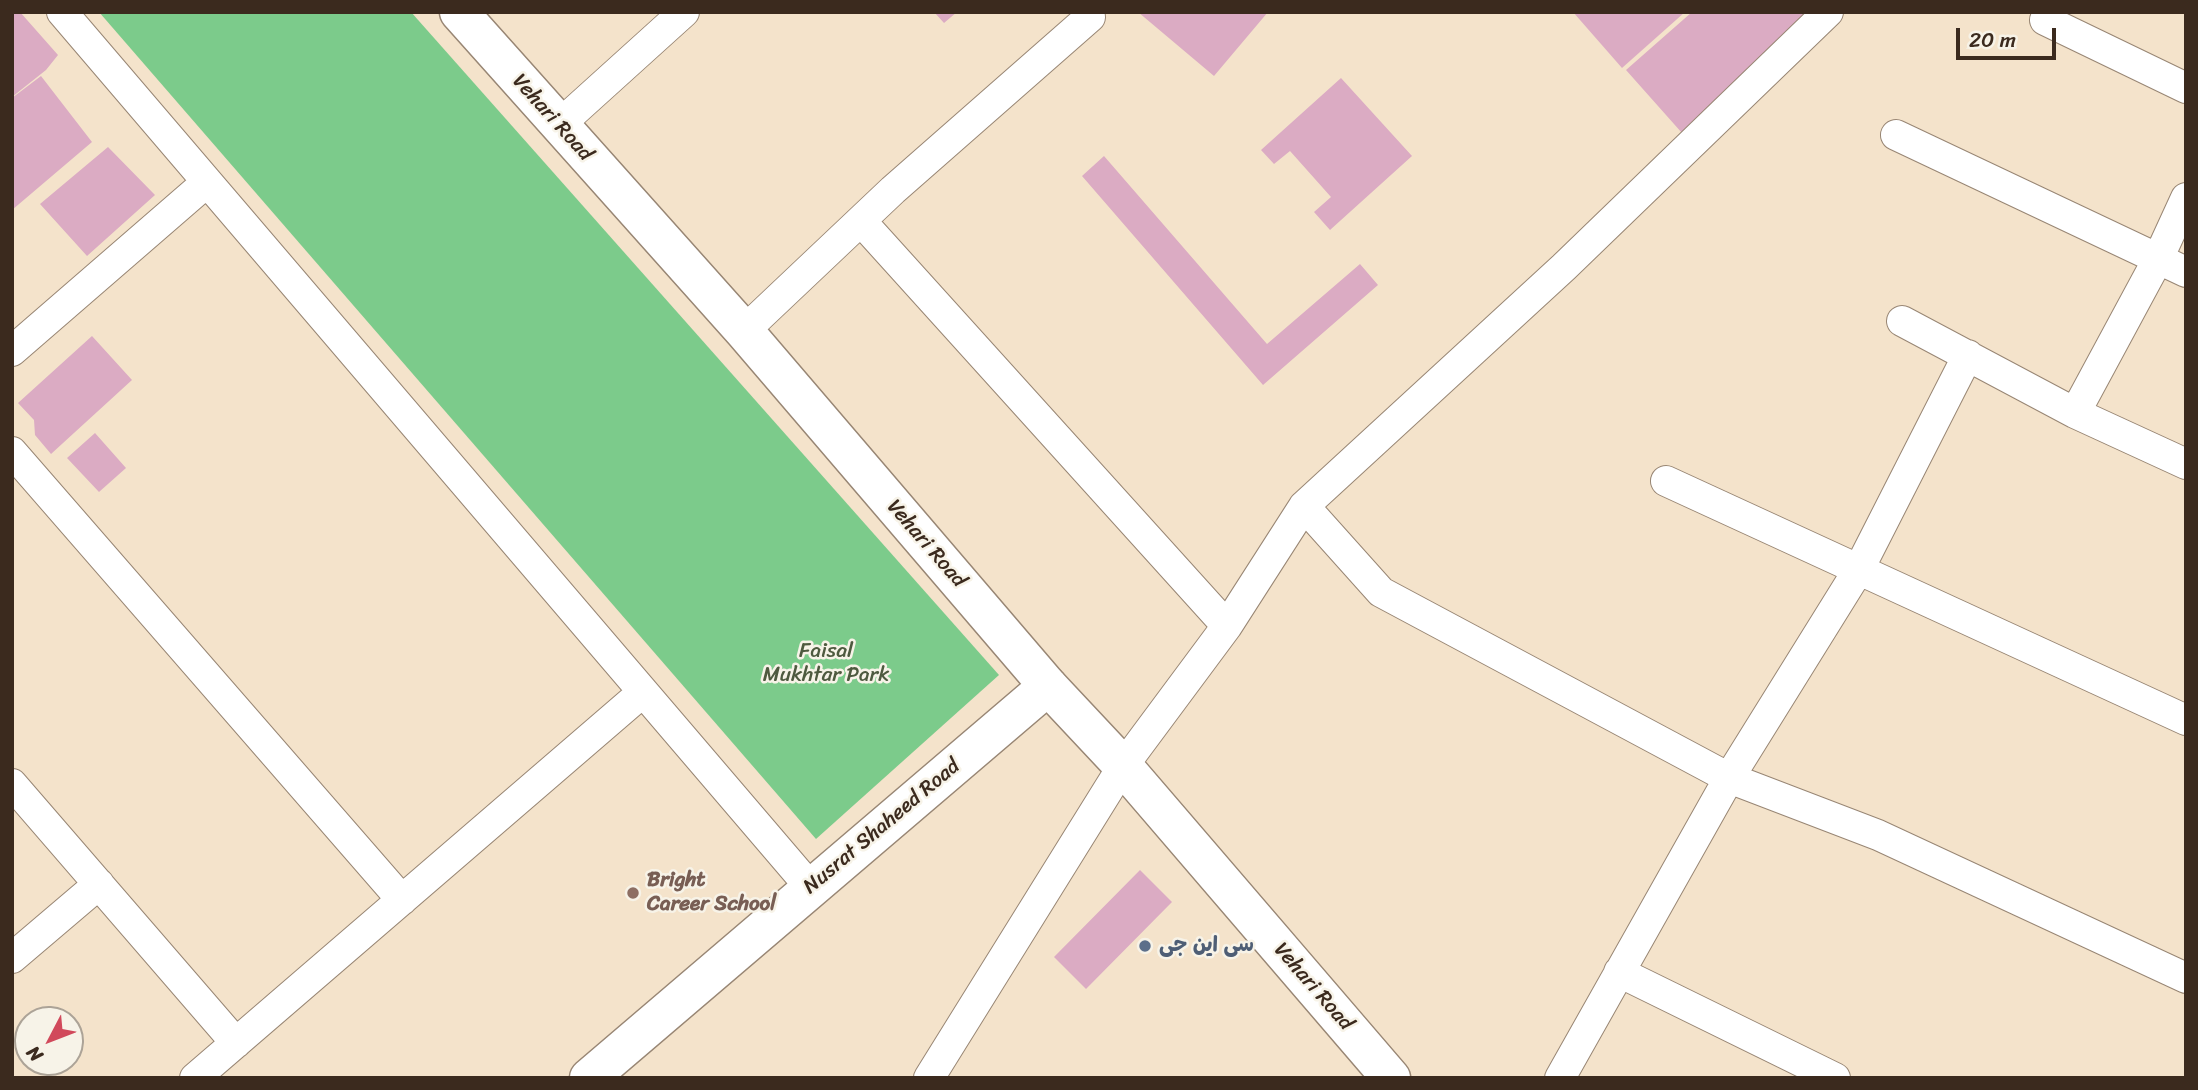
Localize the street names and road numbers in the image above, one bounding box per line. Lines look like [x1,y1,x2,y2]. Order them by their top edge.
street label: Vehari Road [506,69,598,167]
street label: Vehari Road [881,495,971,593]
street label: Nusrat Shaheed Road [799,754,965,900]
street label: Vehari Road [1268,938,1358,1036]

